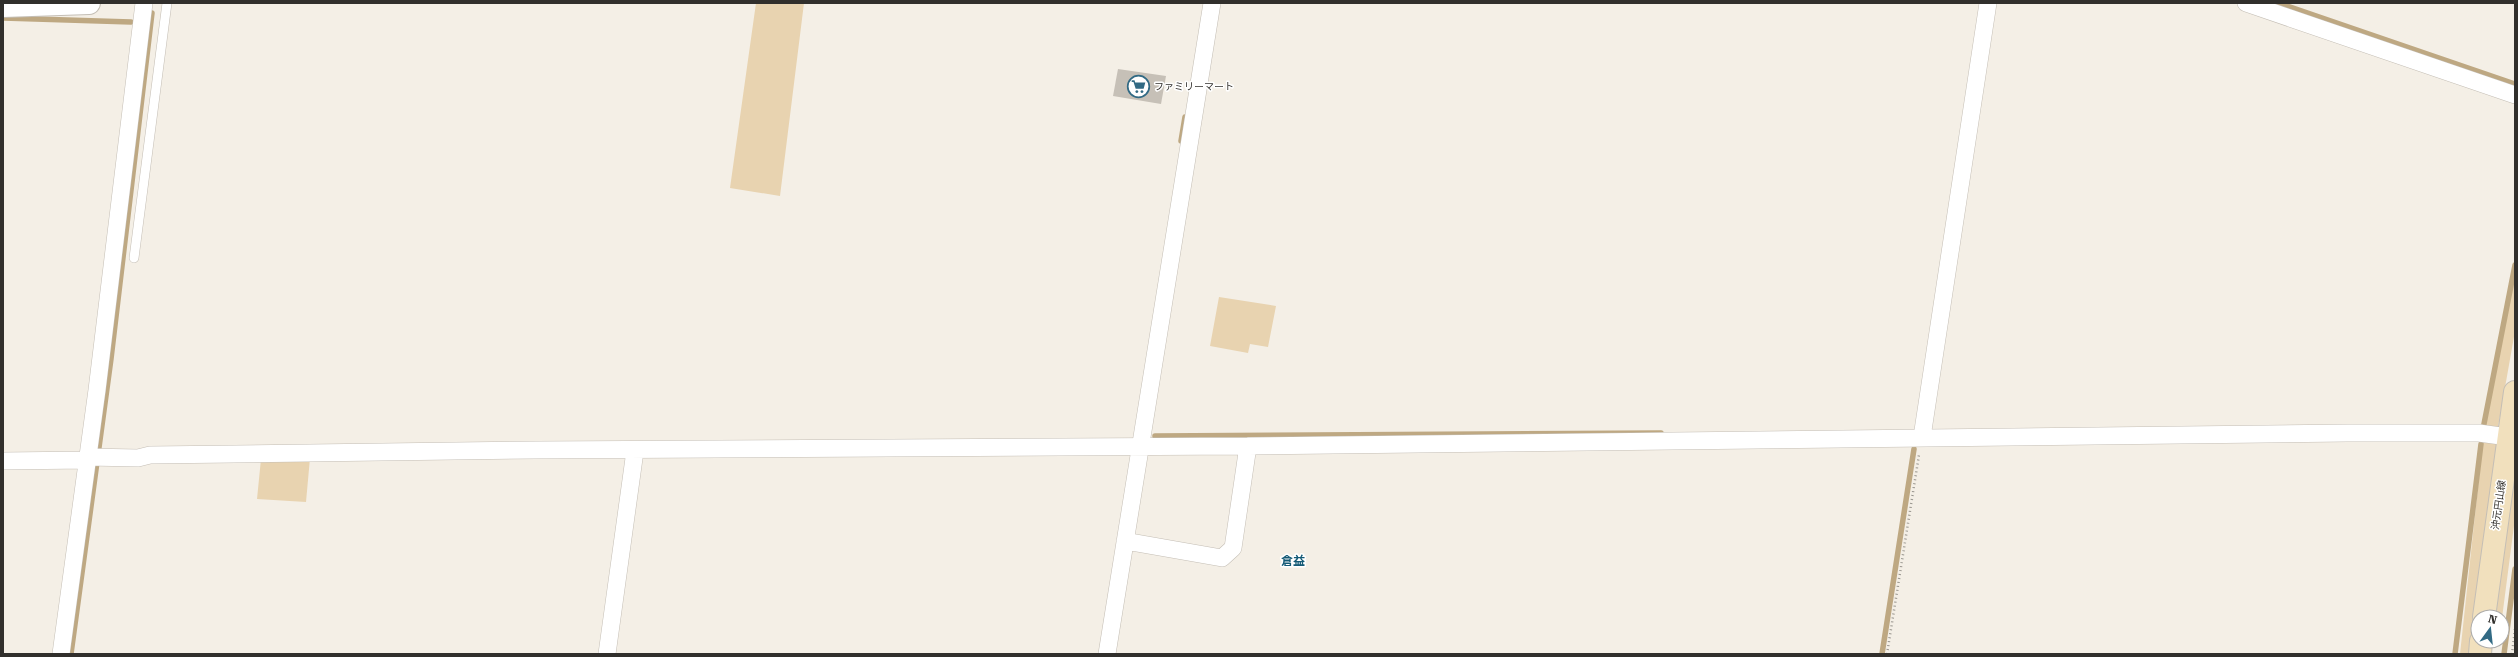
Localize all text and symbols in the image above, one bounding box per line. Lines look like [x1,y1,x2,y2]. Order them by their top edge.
supermarket icon: ファミリーマート [1126,73,1152,99]
place label: ファミリーマート [1154,81,1234,92]
street label: 沖元円山線 [2490,480,2507,531]
district label: 倉益 [1281,554,1305,568]
north arrow [2470,609,2510,649]
text: N [2487,612,2499,627]

